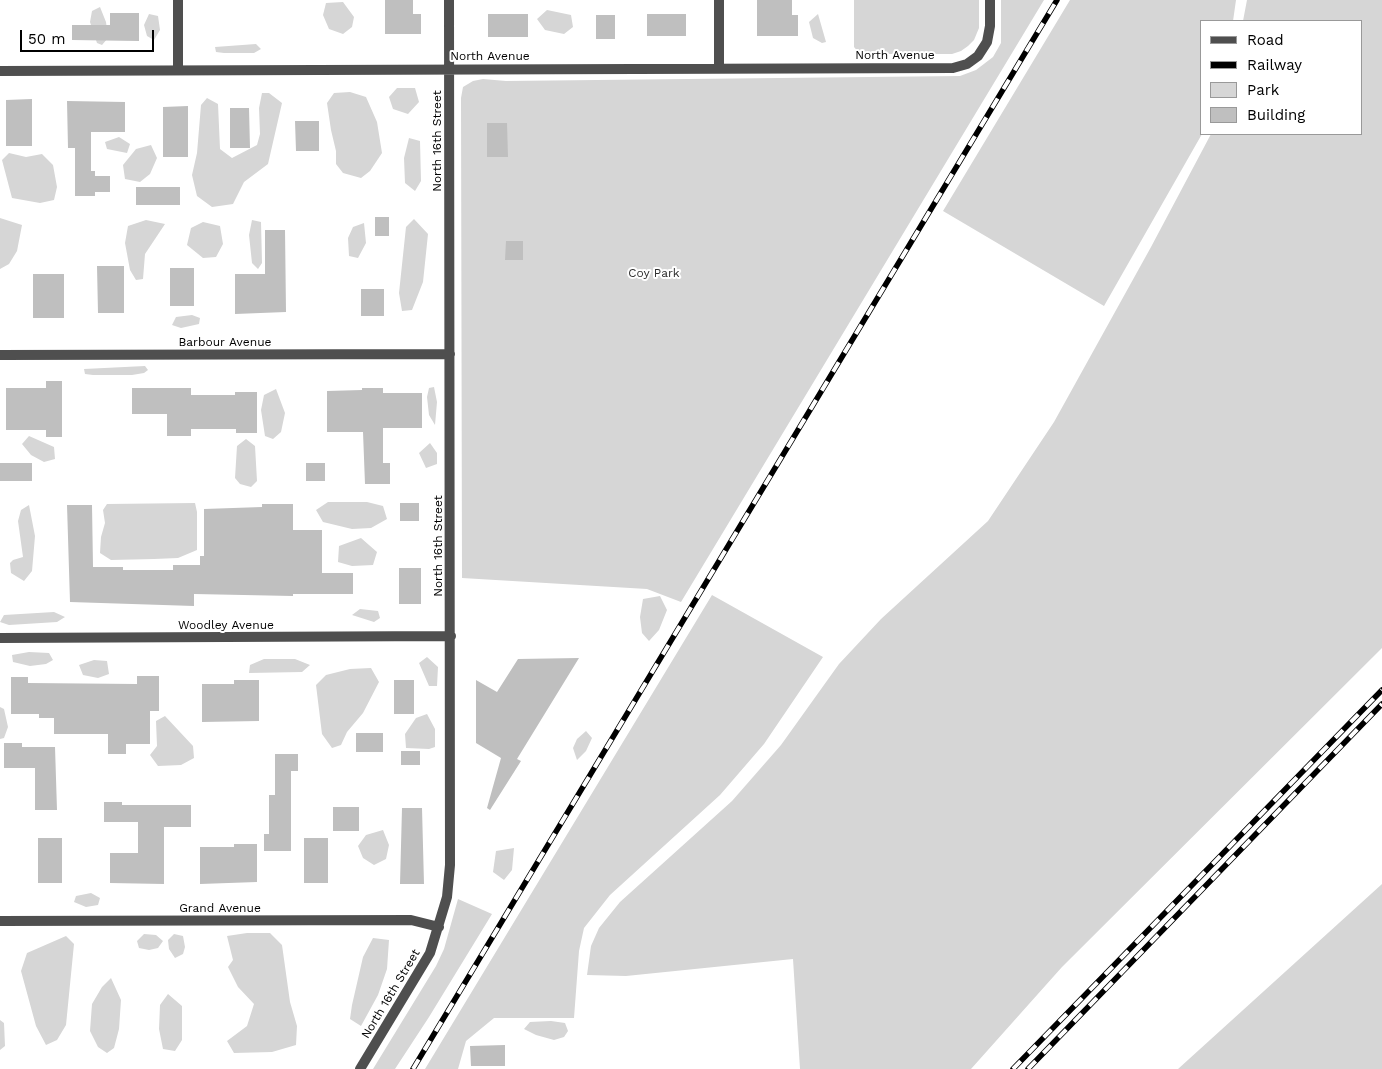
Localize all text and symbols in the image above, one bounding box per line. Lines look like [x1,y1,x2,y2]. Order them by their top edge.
scale bar [22,20,156,52]
legend [1200,20,1362,135]
text: 50 m [28,30,65,48]
text: Road [1247,31,1284,49]
street label: North Avenue [855,48,935,62]
street label: North Avenue [450,49,530,63]
text: Railway [1247,56,1302,74]
text: Park [1247,81,1279,99]
street label: North 16th Street [430,90,444,192]
text: Building [1247,106,1305,124]
park label: Coy Park [628,266,680,280]
street label: Barbour Avenue [178,335,272,349]
street label: North 16th Street [431,495,445,597]
street label: Woodley Avenue [178,618,274,632]
street label: Grand Avenue [179,901,261,915]
street label: North 16th Street [359,947,423,1041]

